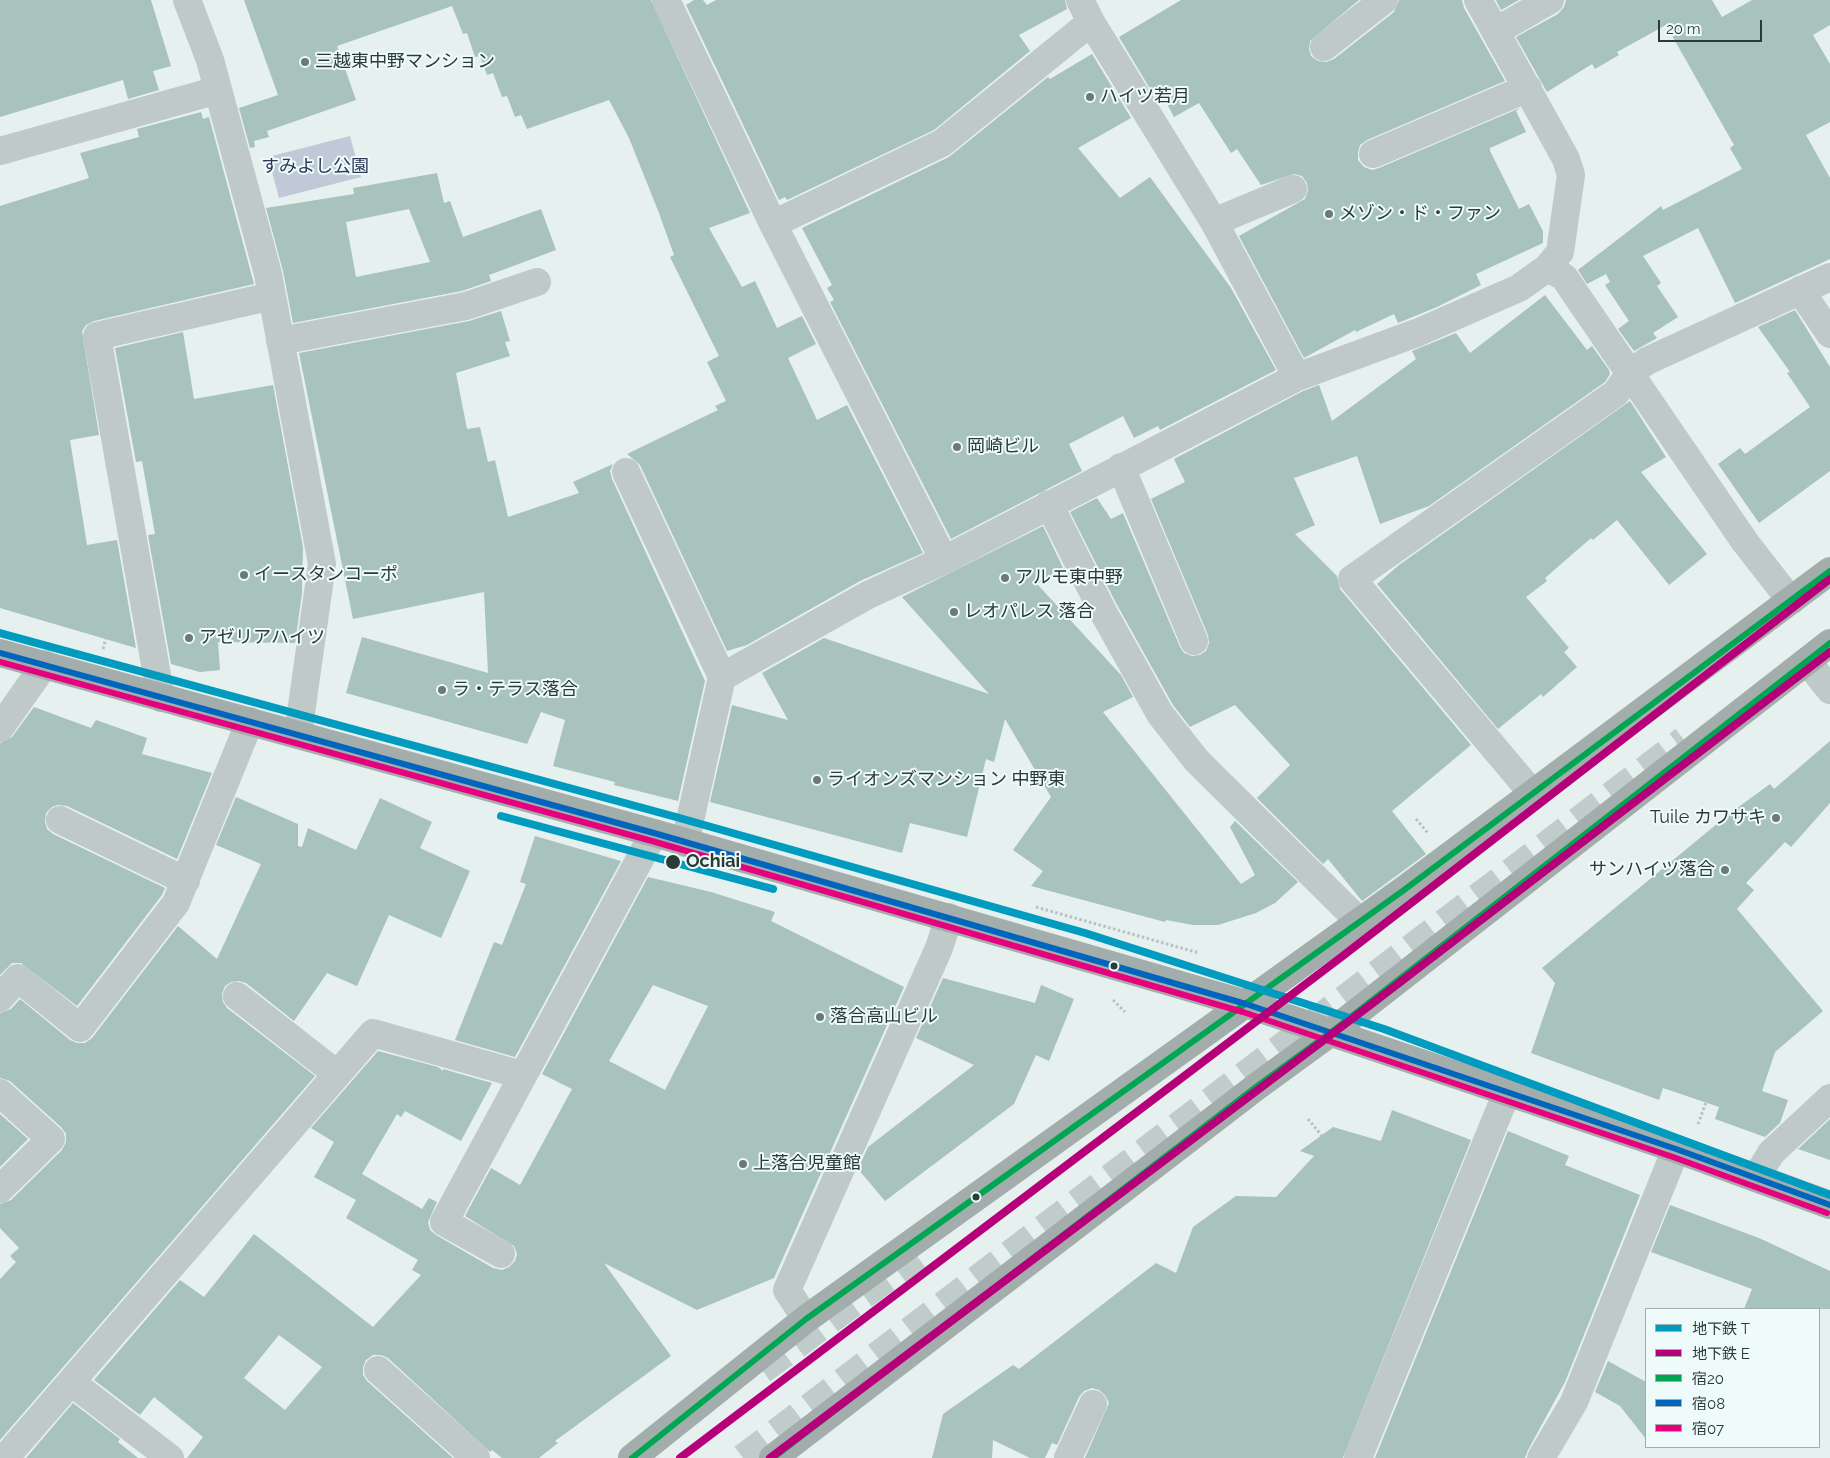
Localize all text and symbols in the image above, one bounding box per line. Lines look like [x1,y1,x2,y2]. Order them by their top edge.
scale bar [1660,10,1764,42]
text: 20 m [1666,20,1701,38]
place label: 三越東中野マンション [315,51,495,73]
marker: 三越東中野マンション [299,56,311,68]
place label: ハイツ若月 [1100,86,1190,108]
marker: ハイツ若月 [1084,91,1096,103]
park label: すみよし公園 [261,156,369,178]
place label: メゾン・ド・ファン [1339,203,1501,225]
marker: メゾン・ド・ファン [1323,208,1335,220]
place label: 岡崎ビル [967,436,1039,458]
marker: 岡崎ビル [951,441,963,453]
place label: イースタンコーポ [254,564,398,586]
place label: アルモ東中野 [1015,567,1123,589]
marker: イースタンコーポ [238,569,250,581]
marker: アルモ東中野 [999,572,1011,584]
place label: レオパレス 落合 [964,601,1095,623]
marker: レオパレス 落合 [948,606,960,618]
place label: アゼリアハイツ [199,627,325,649]
marker: アゼリアハイツ [183,632,195,644]
place label: ラ・テラス落合 [452,679,578,701]
marker: ラ・テラス落合 [436,684,448,696]
place label: ライオンズマンション 中野東 [827,769,1066,791]
marker: ライオンズマンション 中野東 [811,774,823,786]
place label: Tuile カワサキ [1650,807,1766,829]
marker: Tuile カワサキ [1770,812,1782,824]
place label: Ochiai [686,851,740,873]
marker: Ochiai [664,853,682,871]
place label: サンハイツ落合 [1589,859,1715,881]
marker: サンハイツ落合 [1719,864,1731,876]
unlabelled marker [1109,961,1119,971]
place label: 落合高山ビル [830,1006,938,1028]
marker: 落合高山ビル [814,1011,826,1023]
place label: 上落合児童館 [753,1153,861,1175]
marker: 上落合児童館 [737,1158,749,1170]
unlabelled marker [971,1192,981,1202]
legend [1645,1308,1820,1448]
text: 地下鉄 T [1692,1320,1750,1338]
text: 地下鉄 E [1692,1345,1750,1363]
text: 宿20 [1692,1370,1724,1388]
text: 宿08 [1692,1395,1725,1413]
text: 宿07 [1692,1420,1724,1438]

